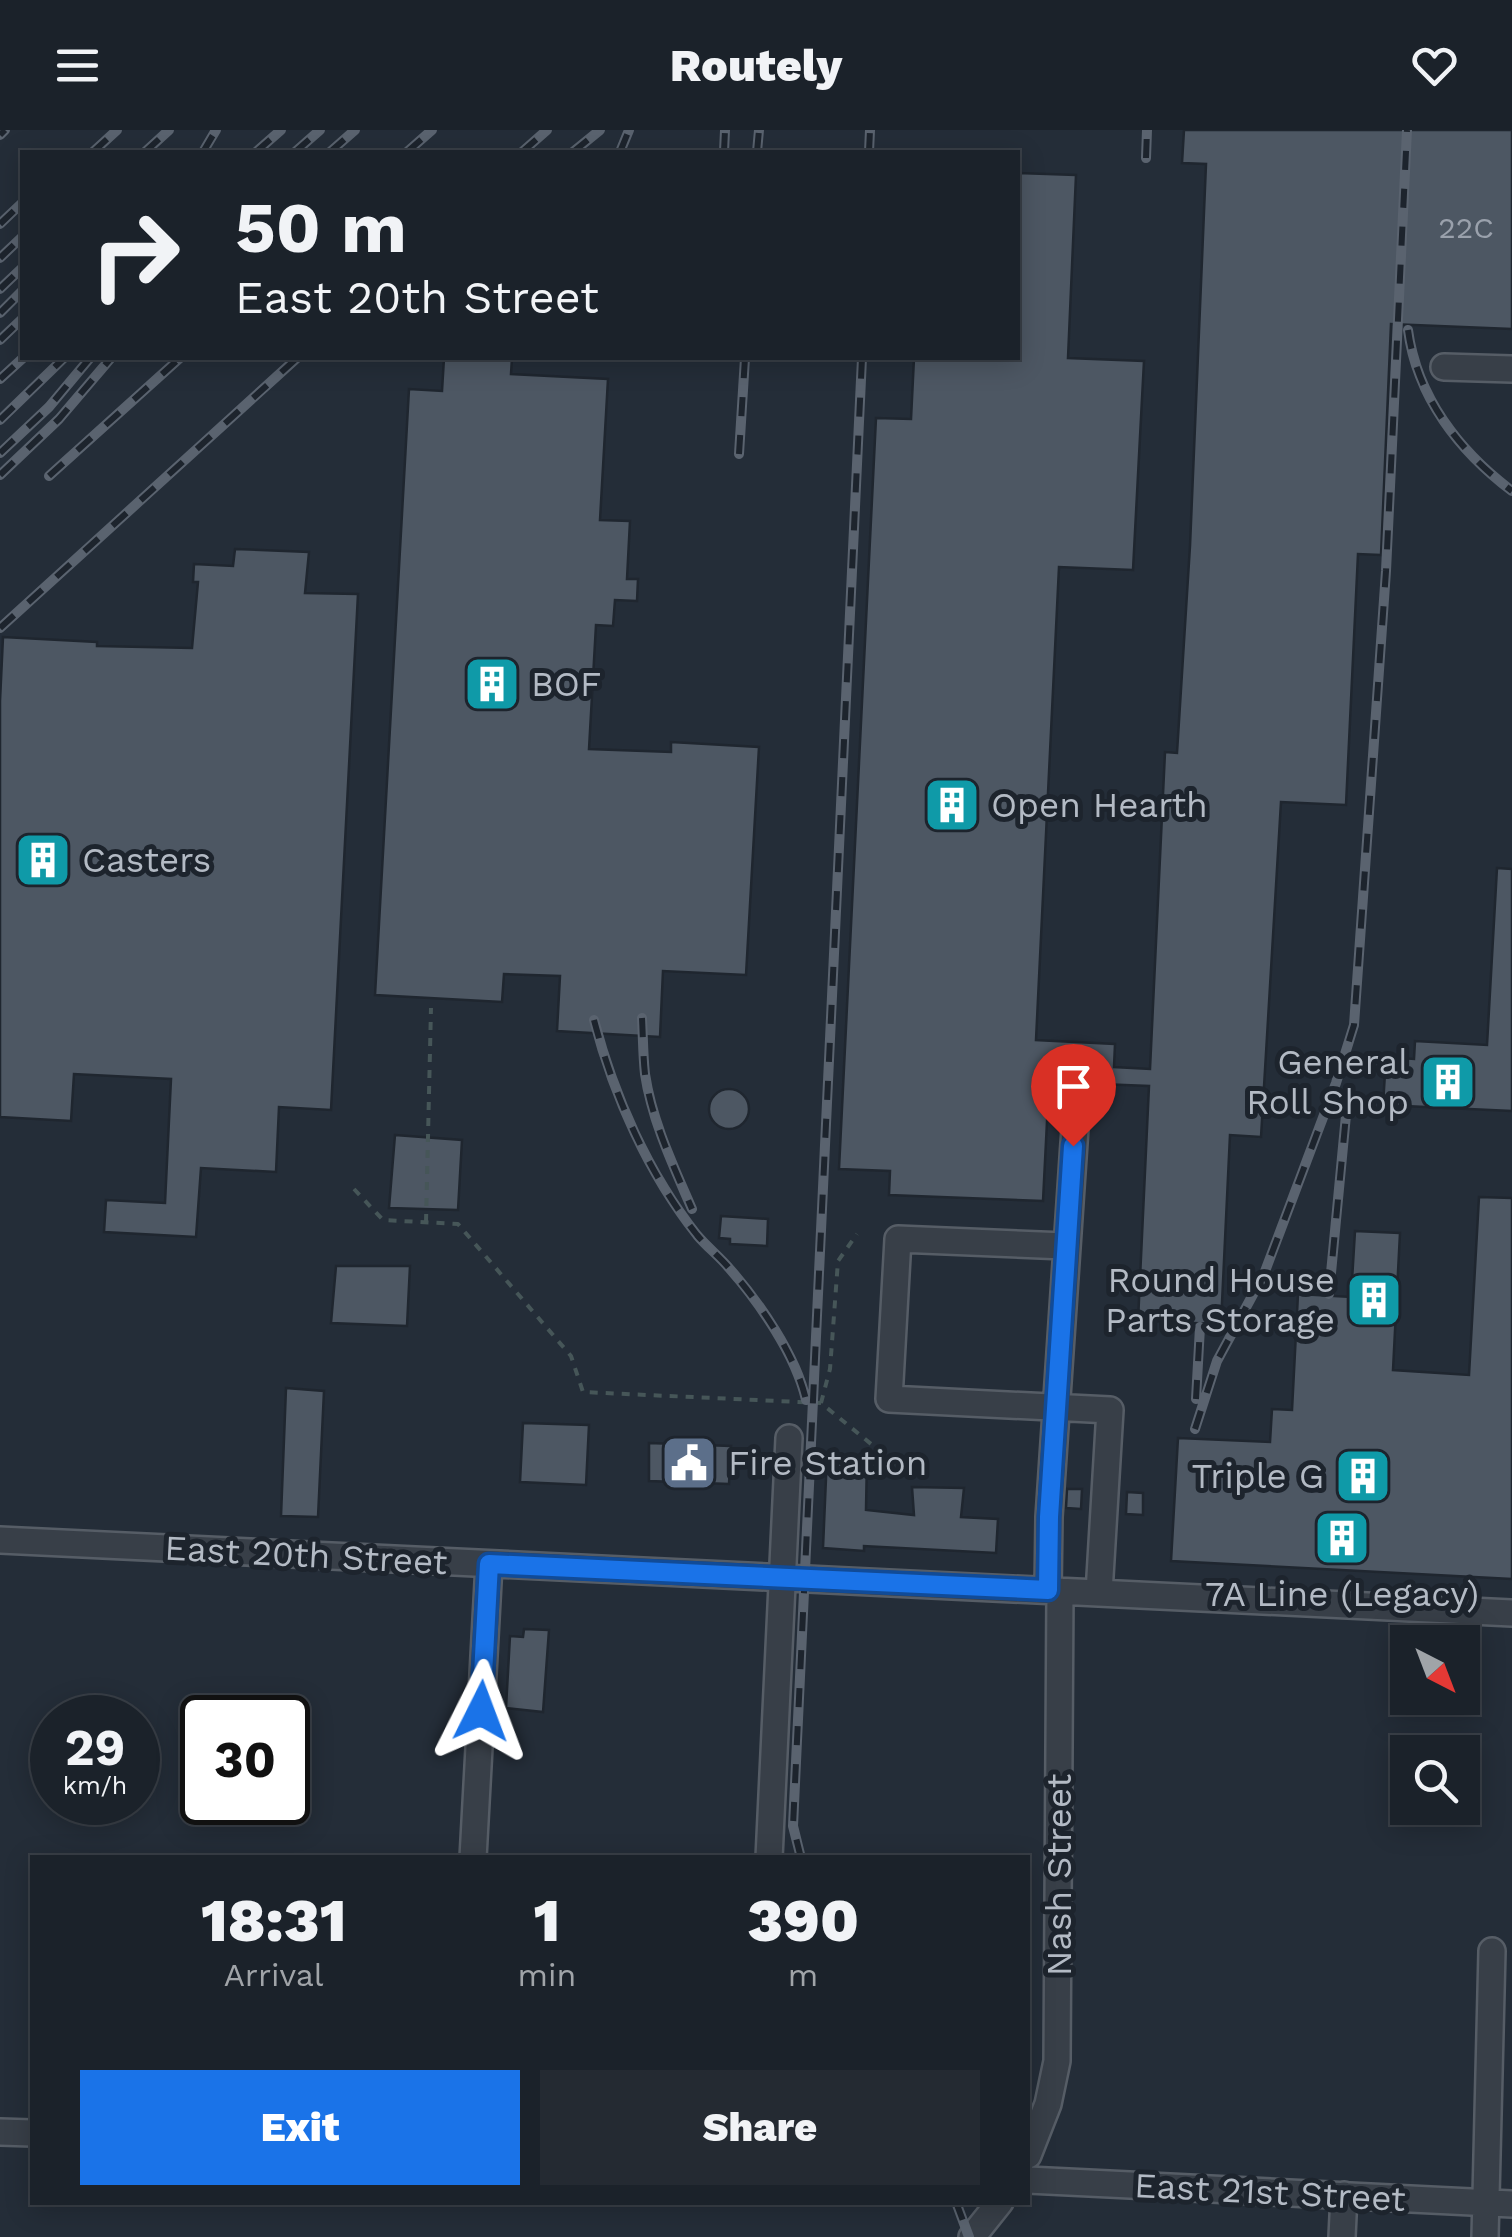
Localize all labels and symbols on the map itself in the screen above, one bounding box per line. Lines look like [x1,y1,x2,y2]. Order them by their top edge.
house number: 22C [1438,210,1494,245]
building icon: BOF [462,654,522,714]
place label: BOF [531,663,601,705]
building icon: Open Hearth [922,775,982,835]
place label: Open Hearth [991,784,1208,826]
building icon: Casters [13,830,73,890]
place label: Casters [82,839,211,881]
place label: General Roll Shop [1246,1041,1409,1123]
pin [1031,1044,1116,1147]
building icon: General Roll Shop [1418,1052,1478,1112]
place label: Round House Parts Storage [1105,1259,1335,1341]
building icon: Round House Parts Storage [1344,1270,1404,1330]
public building icon: Fire Station [659,1433,719,1493]
place label: Fire Station [728,1442,927,1484]
building icon: Triple G [1333,1446,1393,1506]
place label: Triple G [1192,1455,1324,1497]
building icon: 7A Line (Legacy) [1312,1508,1372,1568]
street label: East 20th Street [164,1527,449,1583]
place label: 7A Line (Legacy) [1205,1573,1479,1615]
north arrow [1390,1625,1480,1715]
position arrow [429,1659,533,1763]
speed limit sign: 30 [180,1695,310,1825]
street label: Nash Street [1038,1773,1080,1976]
street label: East 21st Street [1133,2164,1407,2220]

